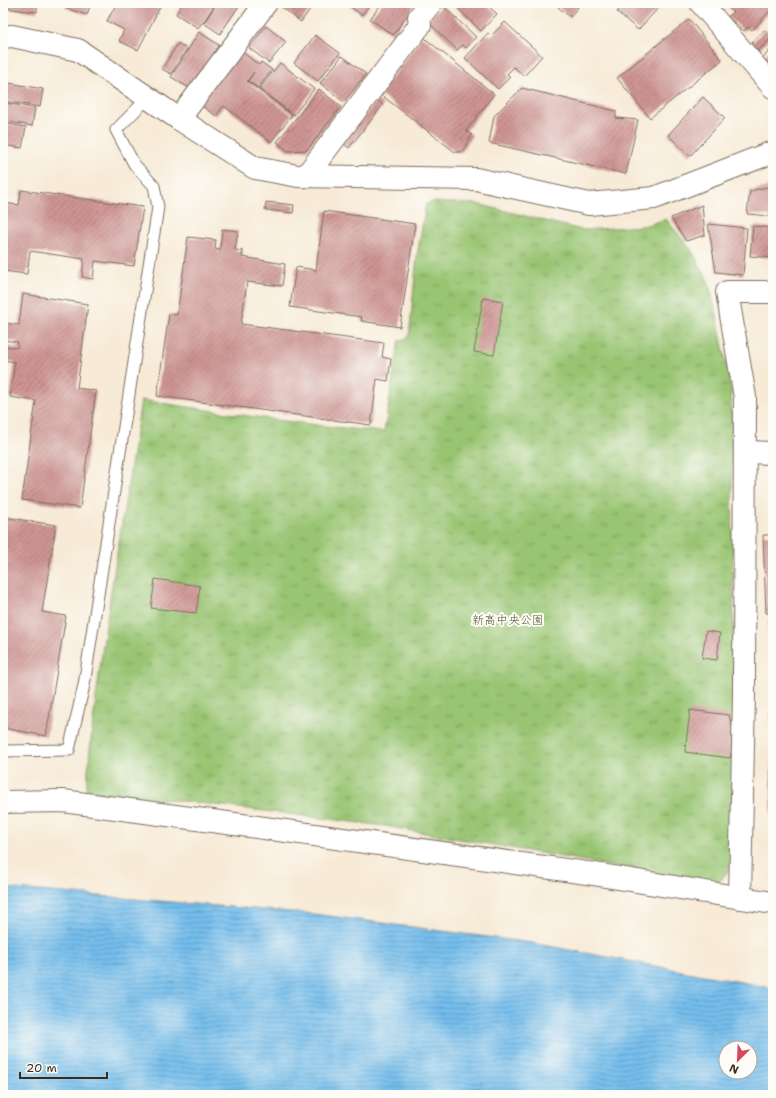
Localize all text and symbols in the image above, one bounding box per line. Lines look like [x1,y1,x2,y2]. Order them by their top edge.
park label: 新高中央公園 [472,612,544,628]
north arrow [718,1040,758,1080]
scale bar [20,1054,107,1080]
text: 20 m [26,1060,57,1076]
text: N [727,1060,741,1077]

